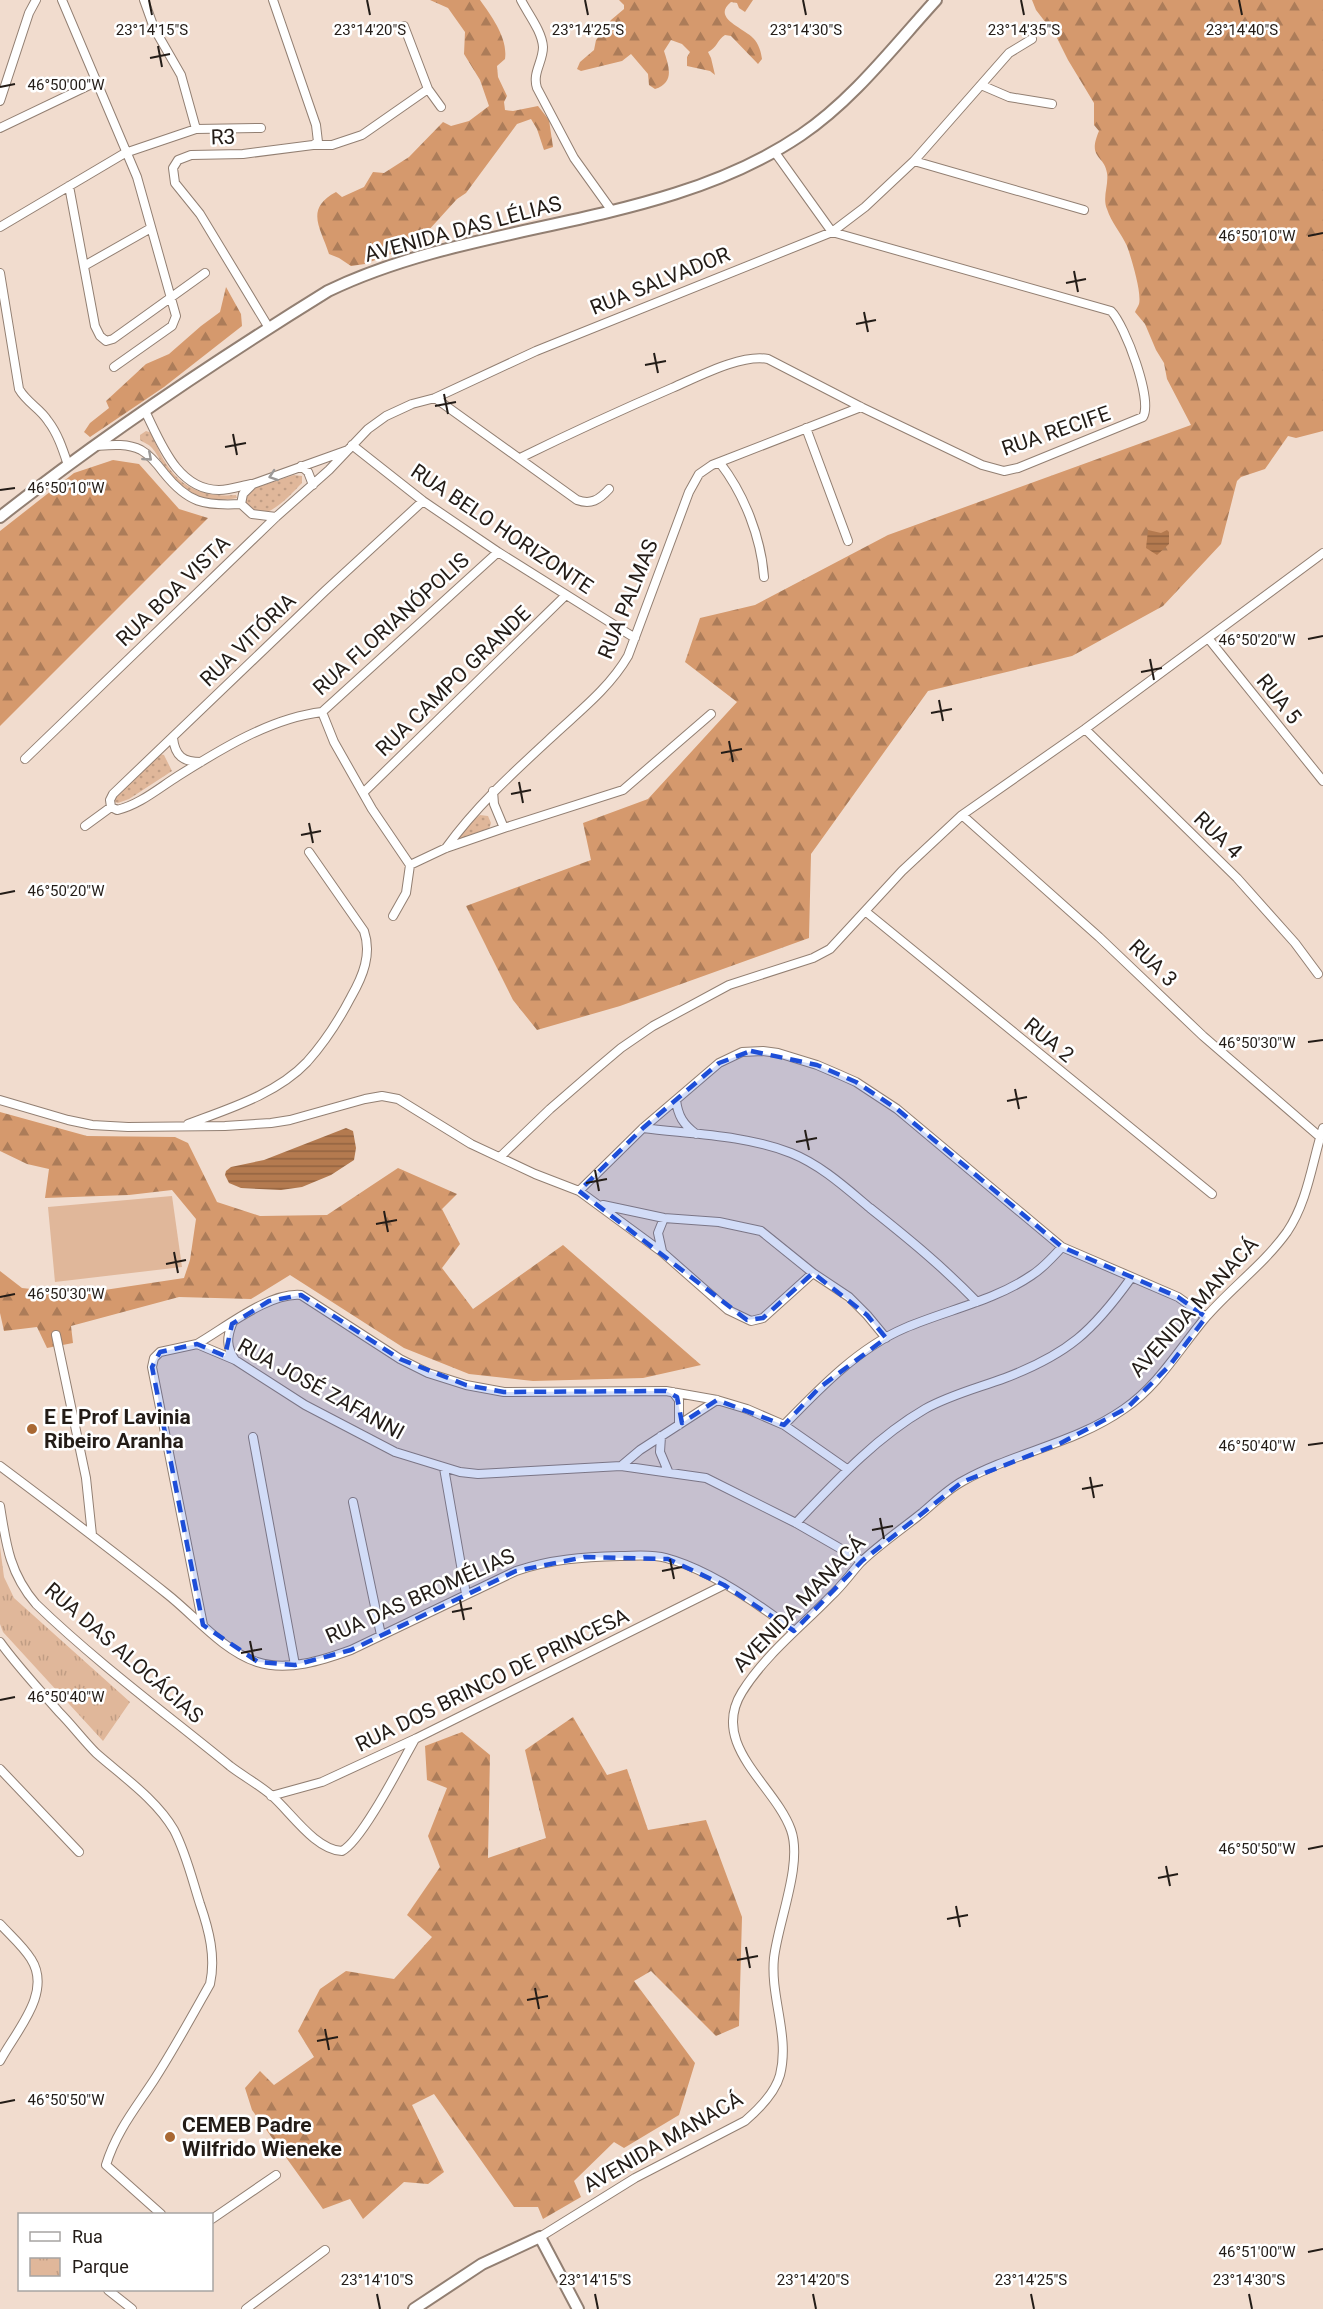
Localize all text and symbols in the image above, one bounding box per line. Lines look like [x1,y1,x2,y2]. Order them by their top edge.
text: 23°14'15"S [116,21,188,39]
text: 23°14'20"S [334,21,406,39]
text: 23°14'25"S [552,21,624,39]
text: 23°14'30"S [770,21,842,39]
text: 23°14'35"S [988,21,1060,39]
text: 23°14'40"S [1206,21,1278,39]
text: 46°50'00"W [28,76,104,94]
street label: R3 [210,125,236,149]
street label: AVENIDA DAS LÉLIAS [362,191,564,267]
text: 46°50'10"W [1219,227,1295,245]
street label: RUA SALVADOR [587,242,733,320]
street label: RUA RECIFE [999,401,1113,461]
one-way arrow [142,449,153,460]
street label: RUA BELO HORIZONTE [406,459,598,599]
one-way arrow [268,469,279,482]
text: 46°50'10"W [28,479,104,497]
street label: RUA BOA VISTA [111,531,235,651]
street label: RUA PALMAS [593,536,663,662]
street label: RUA FLORIANÓPOLIS [308,548,474,700]
street label: RUA VITÓRIA [195,588,301,691]
street label: RUA CAMPO GRANDE [371,601,535,761]
text: 46°50'20"W [1219,631,1295,649]
street label: RUA 5 [1252,669,1306,729]
street label: RUA 4 [1189,807,1247,864]
text: 46°50'20"W [28,882,104,900]
street label: RUA 3 [1124,935,1182,991]
street label: RUA 2 [1019,1013,1079,1067]
text: 46°50'30"W [1219,1034,1295,1052]
street label: AVENIDA MANACÁ [1125,1232,1263,1382]
text: 46°50'30"W [28,1285,104,1303]
street label: RUA JOSÉ ZAFANNI [234,1333,408,1445]
place label: E E Prof Lavinia Ribeiro Aranha [44,1405,191,1453]
marker: E E Prof Lavinia Ribeiro Aranha [25,1422,39,1436]
text: 46°50'40"W [1219,1437,1295,1455]
street label: AVENIDA MANACÁ [728,1531,870,1677]
street label: RUA DAS BROMÉLIAS [322,1543,518,1649]
street label: RUA DAS ALOCÁCIAS [40,1578,208,1728]
street label: RUA DOS BRINCO DE PRINCESA [352,1603,633,1757]
text: 46°50'40"W [28,1688,104,1706]
text: 46°50'50"W [1219,1840,1295,1858]
street label: AVENIDA MANACÁ [579,2087,747,2197]
text: 46°50'50"W [28,2091,104,2109]
place label: CEMEB Padre Wilfrido Wieneke [182,2113,342,2161]
marker: CEMEB Padre Wilfrido Wieneke [163,2130,177,2144]
legend [18,2213,213,2291]
text: Rua [72,2226,103,2247]
text: 46°51'00"W [1219,2243,1295,2261]
text: Parque [72,2256,129,2277]
text: 23°14'10"S [341,2271,413,2289]
text: 23°14'15"S [559,2271,631,2289]
text: 23°14'20"S [777,2271,849,2289]
text: 23°14'25"S [995,2271,1067,2289]
text: 23°14'30"S [1213,2271,1285,2289]

